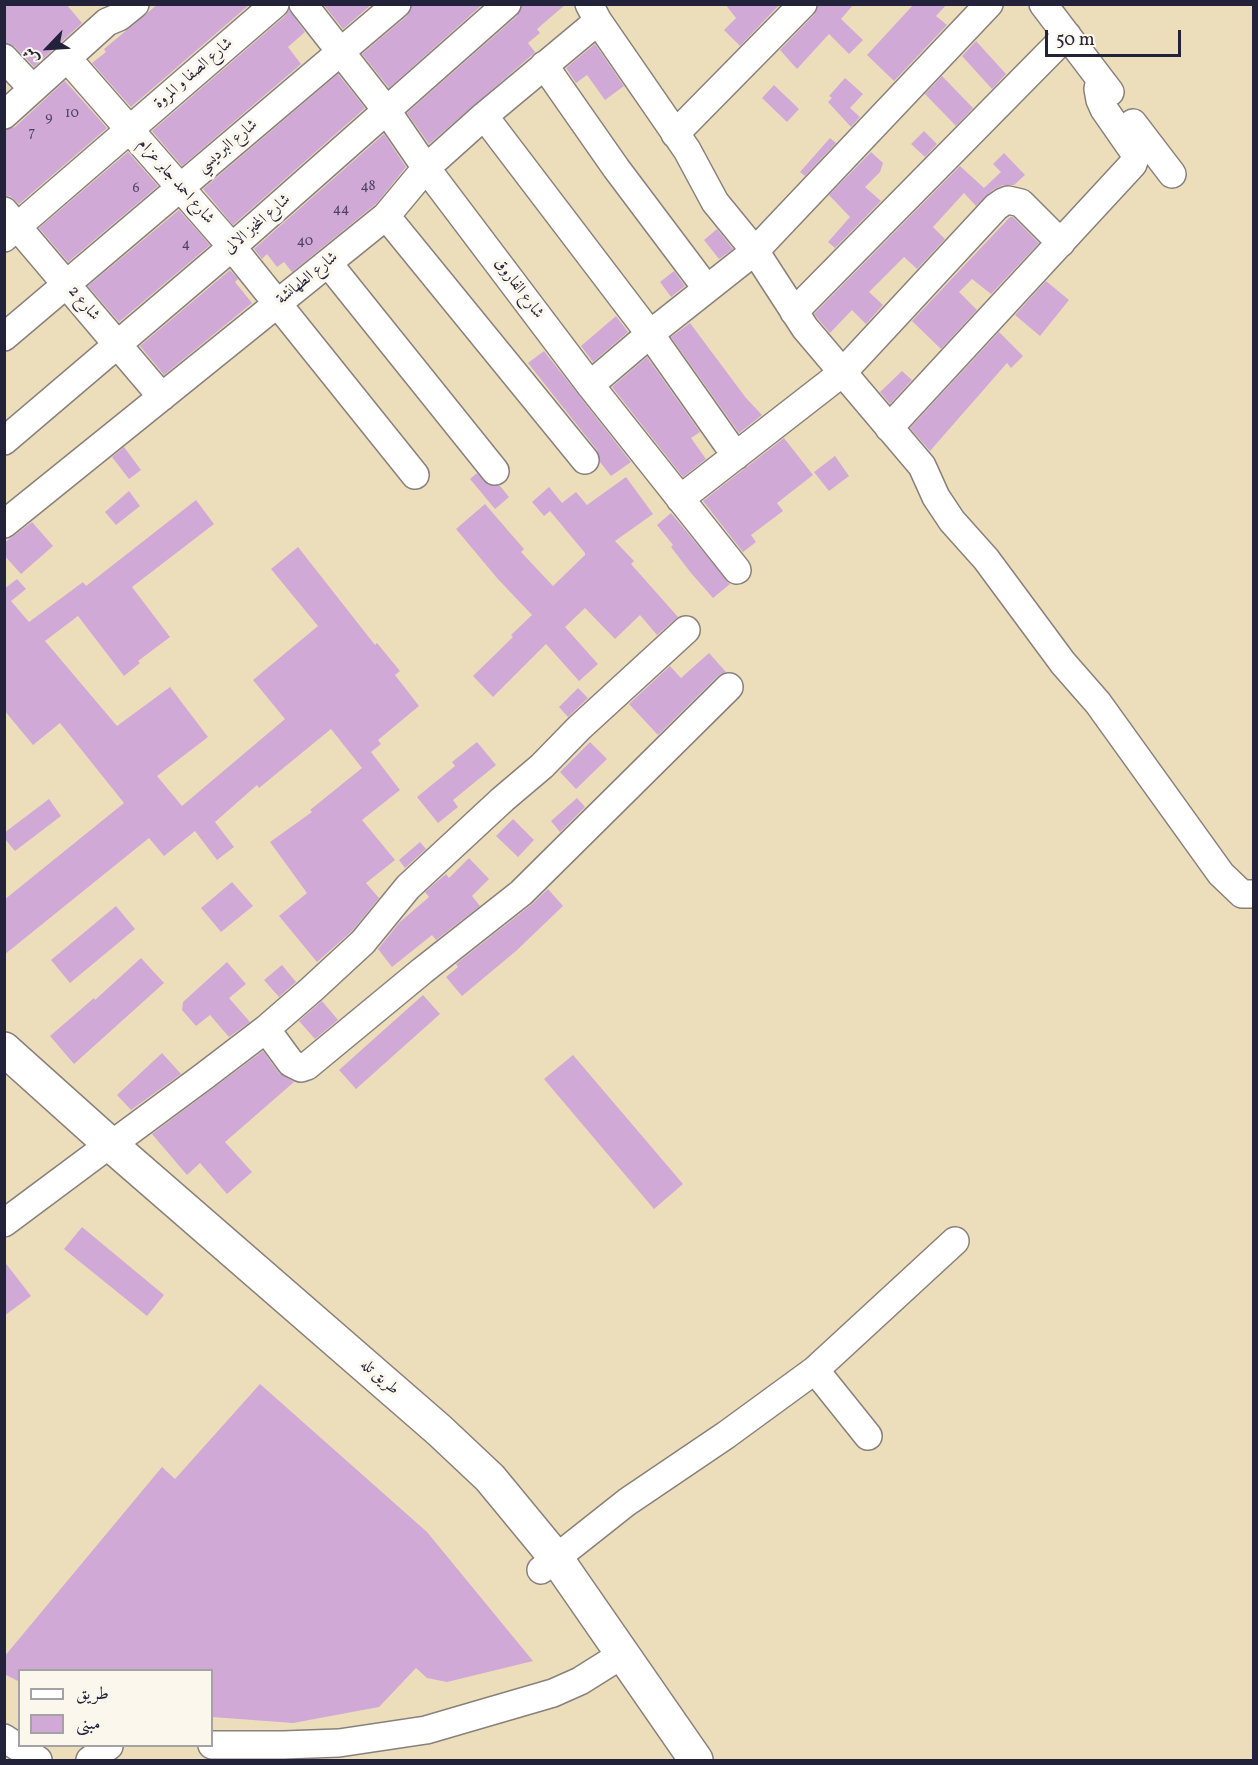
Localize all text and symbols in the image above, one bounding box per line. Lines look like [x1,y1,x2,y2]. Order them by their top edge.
north arrow [18,18,78,78]
scale bar [1048,18,1184,56]
text: 50 m [1056,28,1095,53]
street label: شارع الصفا و المروة [151,35,237,113]
text: ش [18,44,45,67]
house number: 10 [65,106,79,122]
house number: 9 [45,110,53,126]
street label: شارع البرديسي [194,116,262,178]
house number: 7 [29,125,35,141]
street label: شارع احمد جابر عزام [133,135,217,229]
house number: 48 [360,179,376,195]
house number: 6 [132,181,140,197]
street label: شارع المخبز الالى [221,191,295,259]
house number: 44 [333,202,349,218]
house number: 40 [297,234,313,250]
house number: 4 [182,237,190,253]
street label: شارع الطهانشة [273,248,343,310]
street label: شارع الفاروق [489,255,547,323]
street label: شارع 2 [63,283,103,325]
street label: طريق تله [356,1356,402,1400]
legend [18,1669,213,1747]
text: طريق [76,1682,109,1707]
text: مبنى [76,1712,101,1737]

